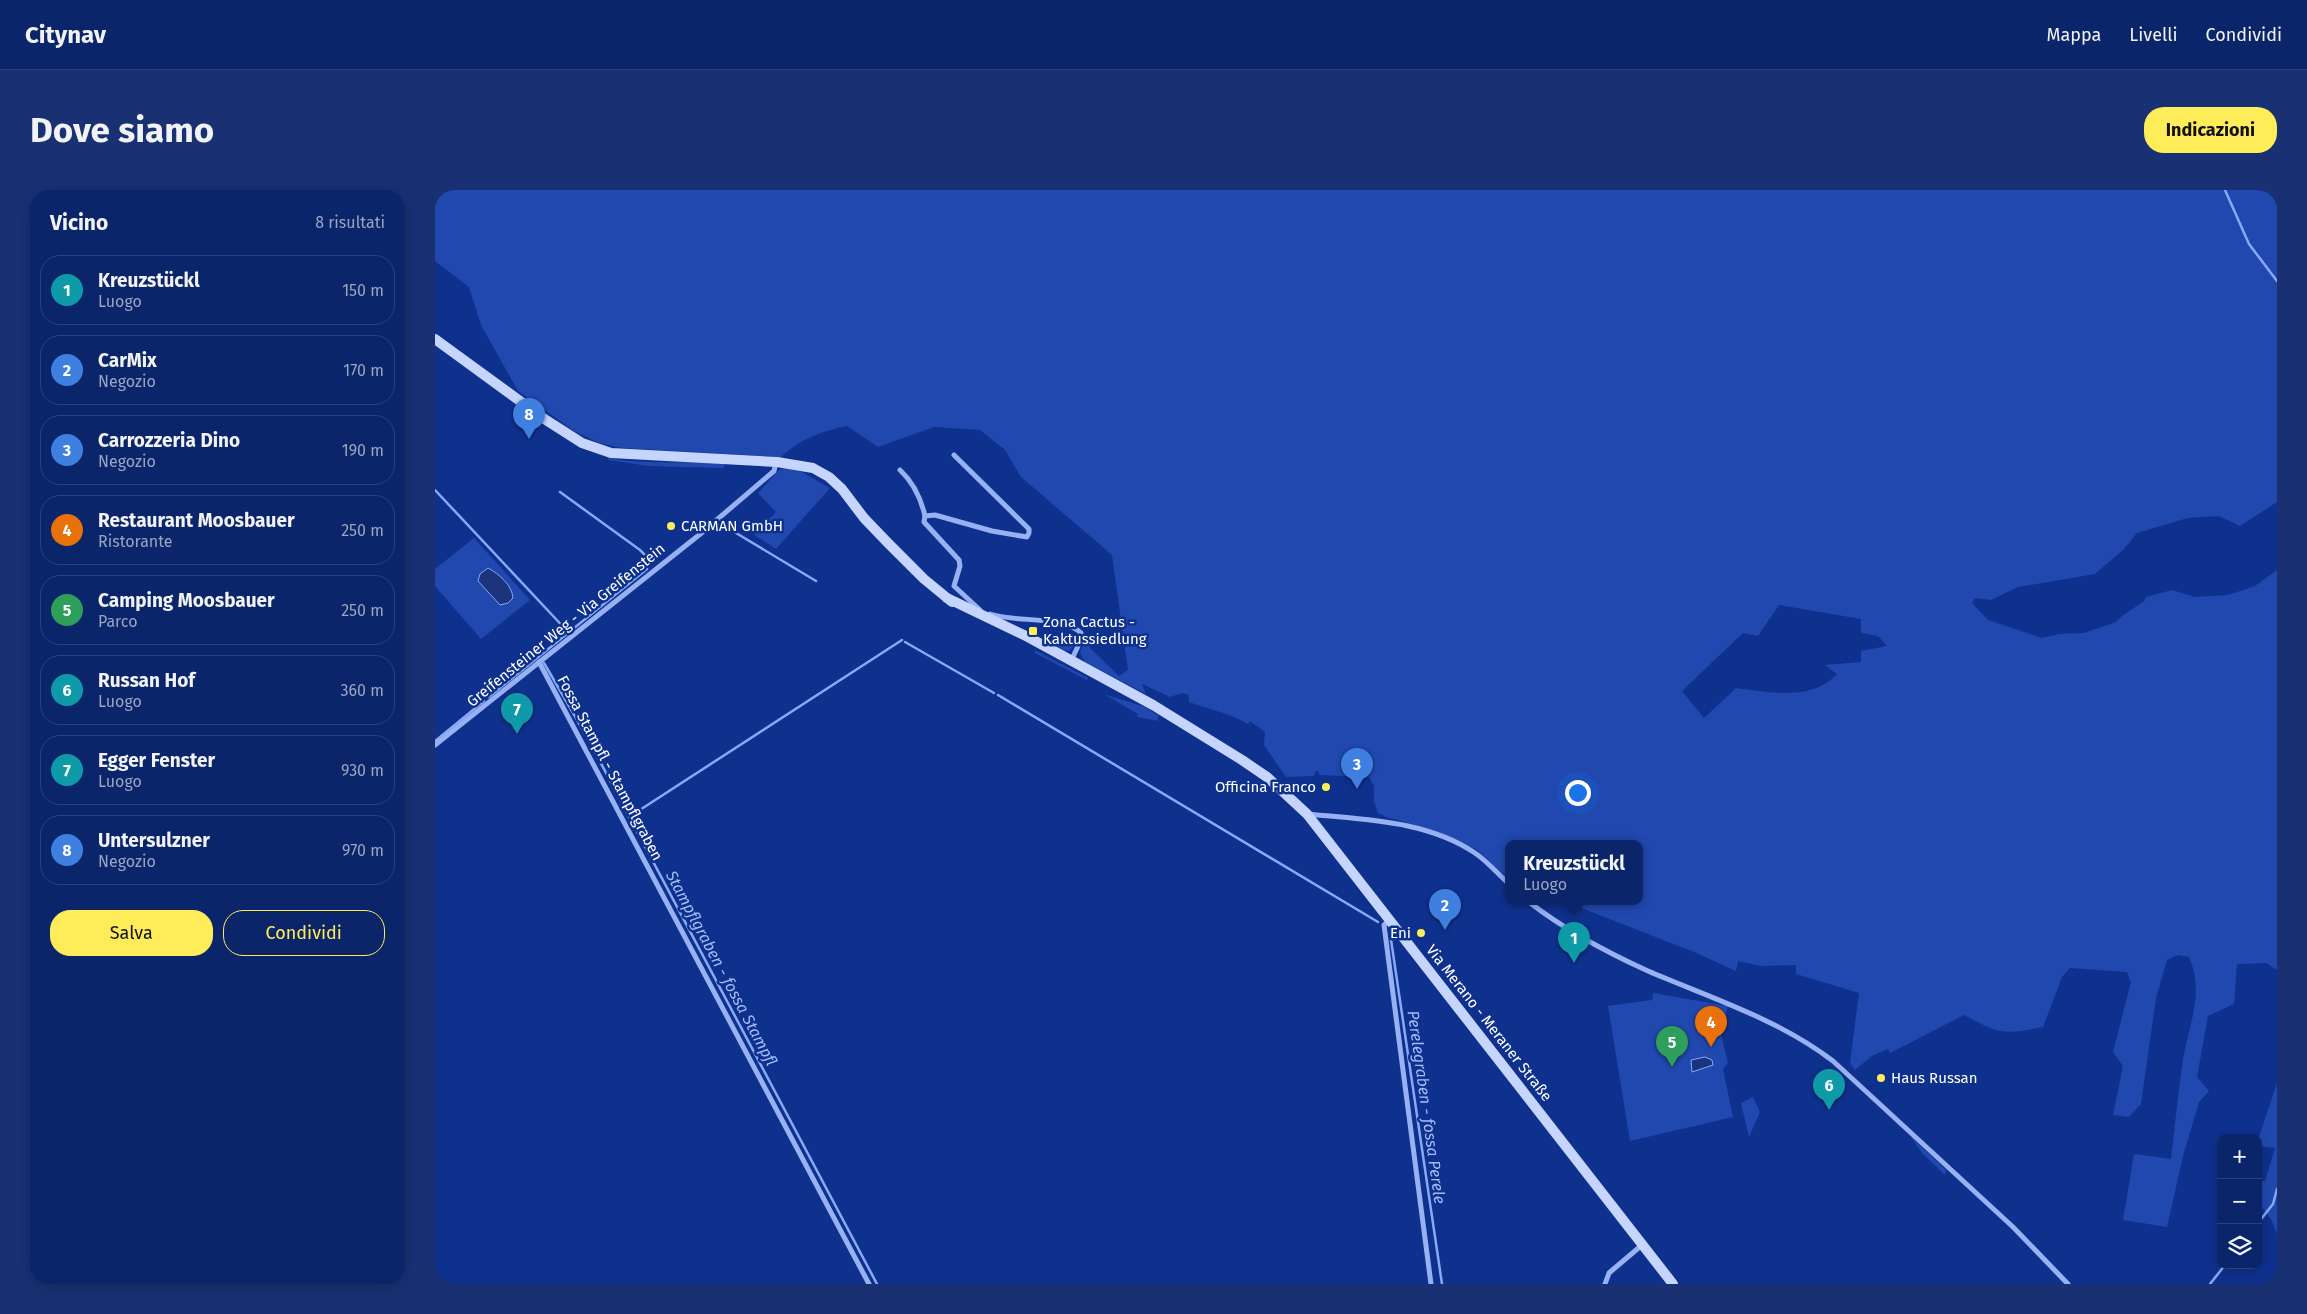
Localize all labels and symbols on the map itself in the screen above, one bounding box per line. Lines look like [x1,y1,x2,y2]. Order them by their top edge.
pin: 8 [513,398,545,439]
place label: CARMAN GmbH [681,517,783,535]
marker: CARMAN GmbH [665,520,677,532]
street label: Greifensteiner Weg - Via Greifenstein [463,539,669,711]
place label: Zona Cactus - Kaktussiedlung [1043,613,1147,648]
marker: Zona Cactus - Kaktussiedlung [1027,625,1039,637]
street label: Fossa Stampfl - Stampflgraben [553,672,667,864]
pin: 7 [501,693,533,734]
pin: 3 [1341,748,1373,789]
place label: Officina Franco [1215,778,1316,796]
your location [1565,780,1591,806]
marker: Officina Franco [1320,781,1332,793]
water label: Stampflgraben - fossa Stampfl [661,866,781,1069]
pin: 2 [1429,889,1461,930]
pin: 1 [1558,922,1590,963]
place label: Eni [1390,924,1411,942]
marker: Eni [1415,927,1427,939]
street label: Via Merano - Meraner Straße [1422,941,1556,1105]
pin: 4 [1695,1006,1727,1047]
water label: Perelegraben - fossa Perele [1404,1009,1449,1205]
pin: 5 [1656,1026,1688,1067]
pin: 6 [1813,1069,1845,1110]
place label: Haus Russan [1891,1069,1978,1087]
marker: Haus Russan [1875,1072,1887,1084]

